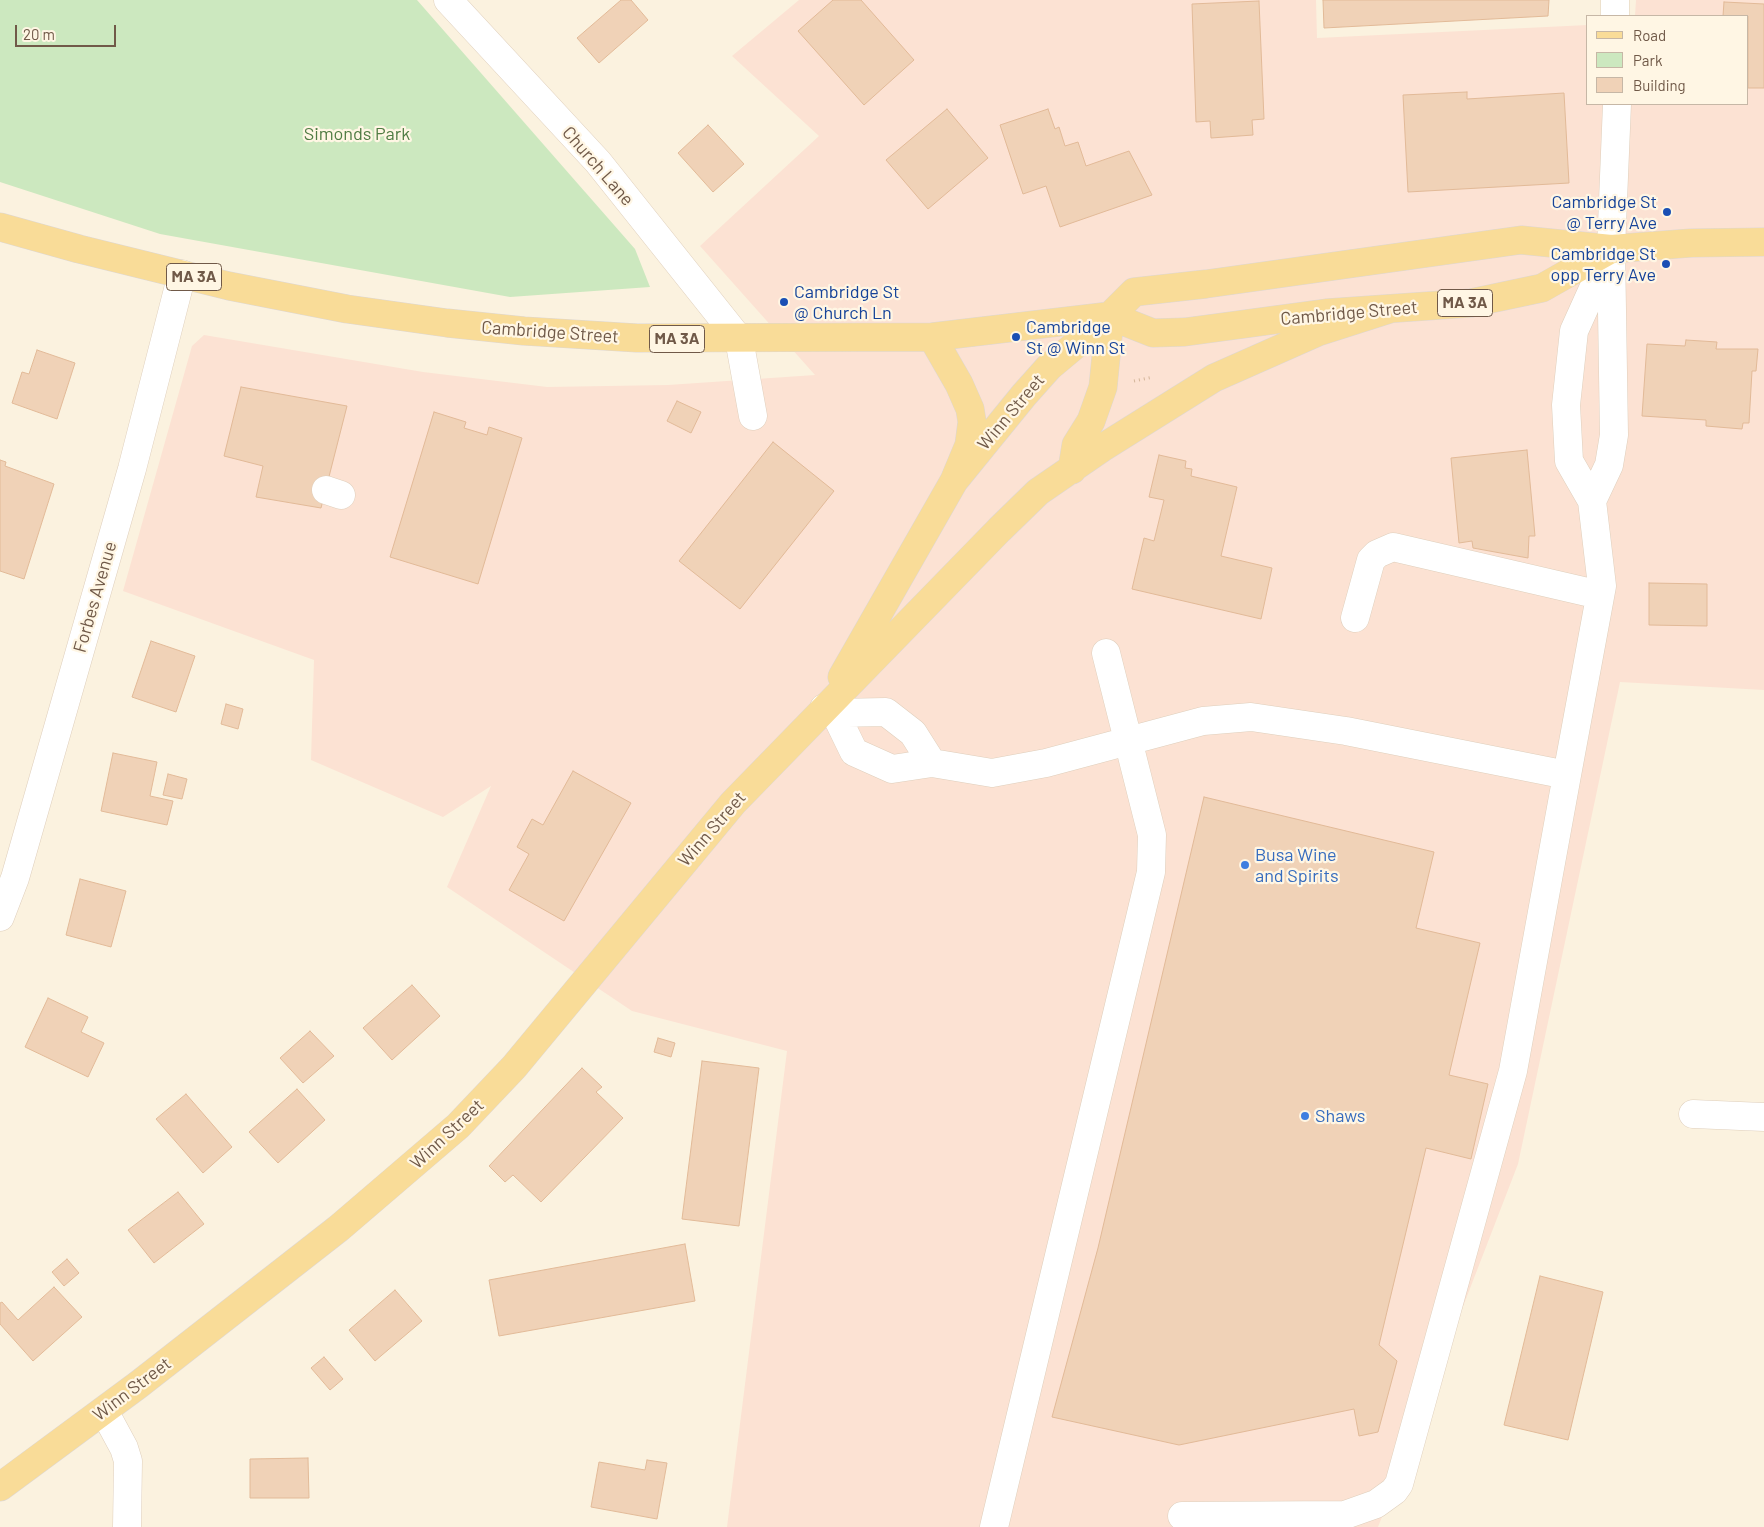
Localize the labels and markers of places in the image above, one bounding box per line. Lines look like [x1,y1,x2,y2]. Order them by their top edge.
place label: Cambridge St @ Terry Ave [1551,191,1657,233]
marker: Cambridge St @ Terry Ave [1661,206,1673,218]
place label: Cambridge St opp Terry Ave [1550,243,1656,286]
marker: Cambridge St opp Terry Ave [1660,258,1672,270]
place label: Cambridge St @ Church Ln [794,281,900,324]
marker: Cambridge St @ Church Ln [778,296,790,308]
place label: Cambridge St @ Winn St [1026,316,1126,358]
marker: Cambridge St @ Winn St [1010,331,1022,343]
place label: Busa Wine and Spirits [1255,844,1339,886]
marker: Busa Wine and Spirits [1239,859,1251,871]
place label: Shaws [1315,1105,1365,1127]
marker: Shaws [1299,1110,1311,1122]

